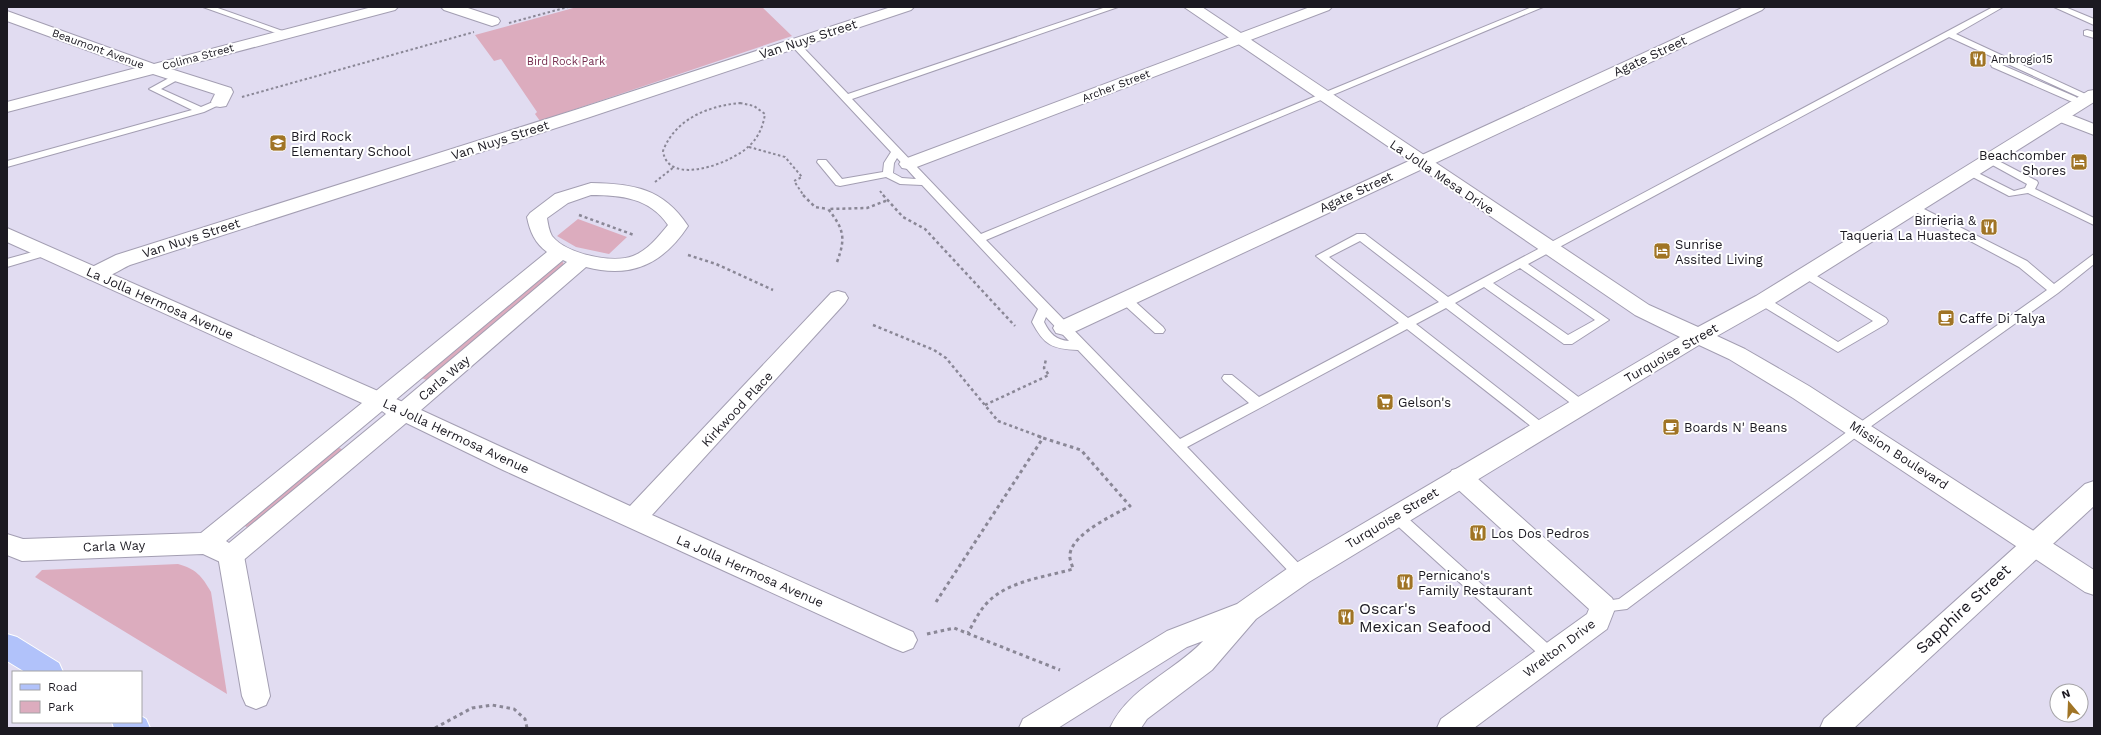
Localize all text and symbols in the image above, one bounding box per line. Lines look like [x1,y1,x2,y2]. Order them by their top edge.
street label: Van Nuys Street [757,16,859,62]
street label: Beaumont Avenue [50,26,146,72]
street label: Agate Street [1611,32,1690,80]
street label: Colima Street [161,41,236,73]
restaurant icon: Ambrogio15 [1968,49,1988,69]
place label: Ambrogio15 [1991,53,2053,66]
park label: Bird Rock Park [527,55,605,68]
street label: Archer Street [1080,67,1152,105]
street label: Van Nuys Street [449,117,551,163]
place label: Bird Rock Elementary School [291,129,411,159]
school or university icon: Bird Rock Elementary School [268,133,288,153]
street label: La Jolla Mesa Drive [1387,136,1497,218]
place label: Beachcomber Shores [1979,148,2066,178]
hotel icon: Beachcomber Shores [2069,152,2089,172]
street label: Agate Street [1317,168,1396,216]
place label: Birrieria & Taqueria La Huasteca [1840,213,1977,243]
street label: Van Nuys Street [140,215,242,261]
restaurant icon: Birrieria & Taqueria La Huasteca [1979,217,1999,237]
place label: Sunrise Assited Living [1675,237,1763,267]
hotel icon: Sunrise Assited Living [1652,241,1672,261]
street label: La Jolla Hermosa Avenue [84,264,236,342]
cafe icon: Caffe Di Talya [1936,308,1956,328]
place label: Caffe Di Talya [1959,311,2046,326]
street label: Turquoise Street [1622,320,1721,386]
street label: Carla Way [415,352,473,404]
street label: Kirkwood Place [698,368,776,450]
supermarket icon: Gelson's [1375,392,1395,412]
street label: La Jolla Hermosa Avenue [380,395,532,477]
place label: Gelson's [1398,395,1451,410]
cafe icon: Boards N' Beans [1661,417,1681,437]
street label: Mission Boulevard [1847,417,1951,493]
place label: Boards N' Beans [1684,420,1788,435]
street label: Turquoise Street [1343,484,1442,552]
restaurant icon: Los Dos Pedros [1468,523,1488,543]
place label: Los Dos Pedros [1491,526,1589,541]
street label: La Jolla Hermosa Avenue [674,532,826,610]
street label: Carla Way [83,537,146,555]
street label: Sapphire Street [1912,560,2014,658]
place label: Pernicano's Family Restaurant [1418,568,1533,598]
restaurant icon: Pernicano's Family Restaurant [1395,572,1415,592]
place label: Oscar's Mexican Seafood [1359,599,1491,636]
restaurant icon: Oscar's Mexican Seafood [1336,607,1356,627]
street label: Wrelton Drive [1520,616,1598,680]
legend [12,671,142,723]
text: Road [48,680,77,694]
north arrow [2049,683,2089,723]
text: N [2060,687,2072,701]
text: Park [48,700,74,714]

